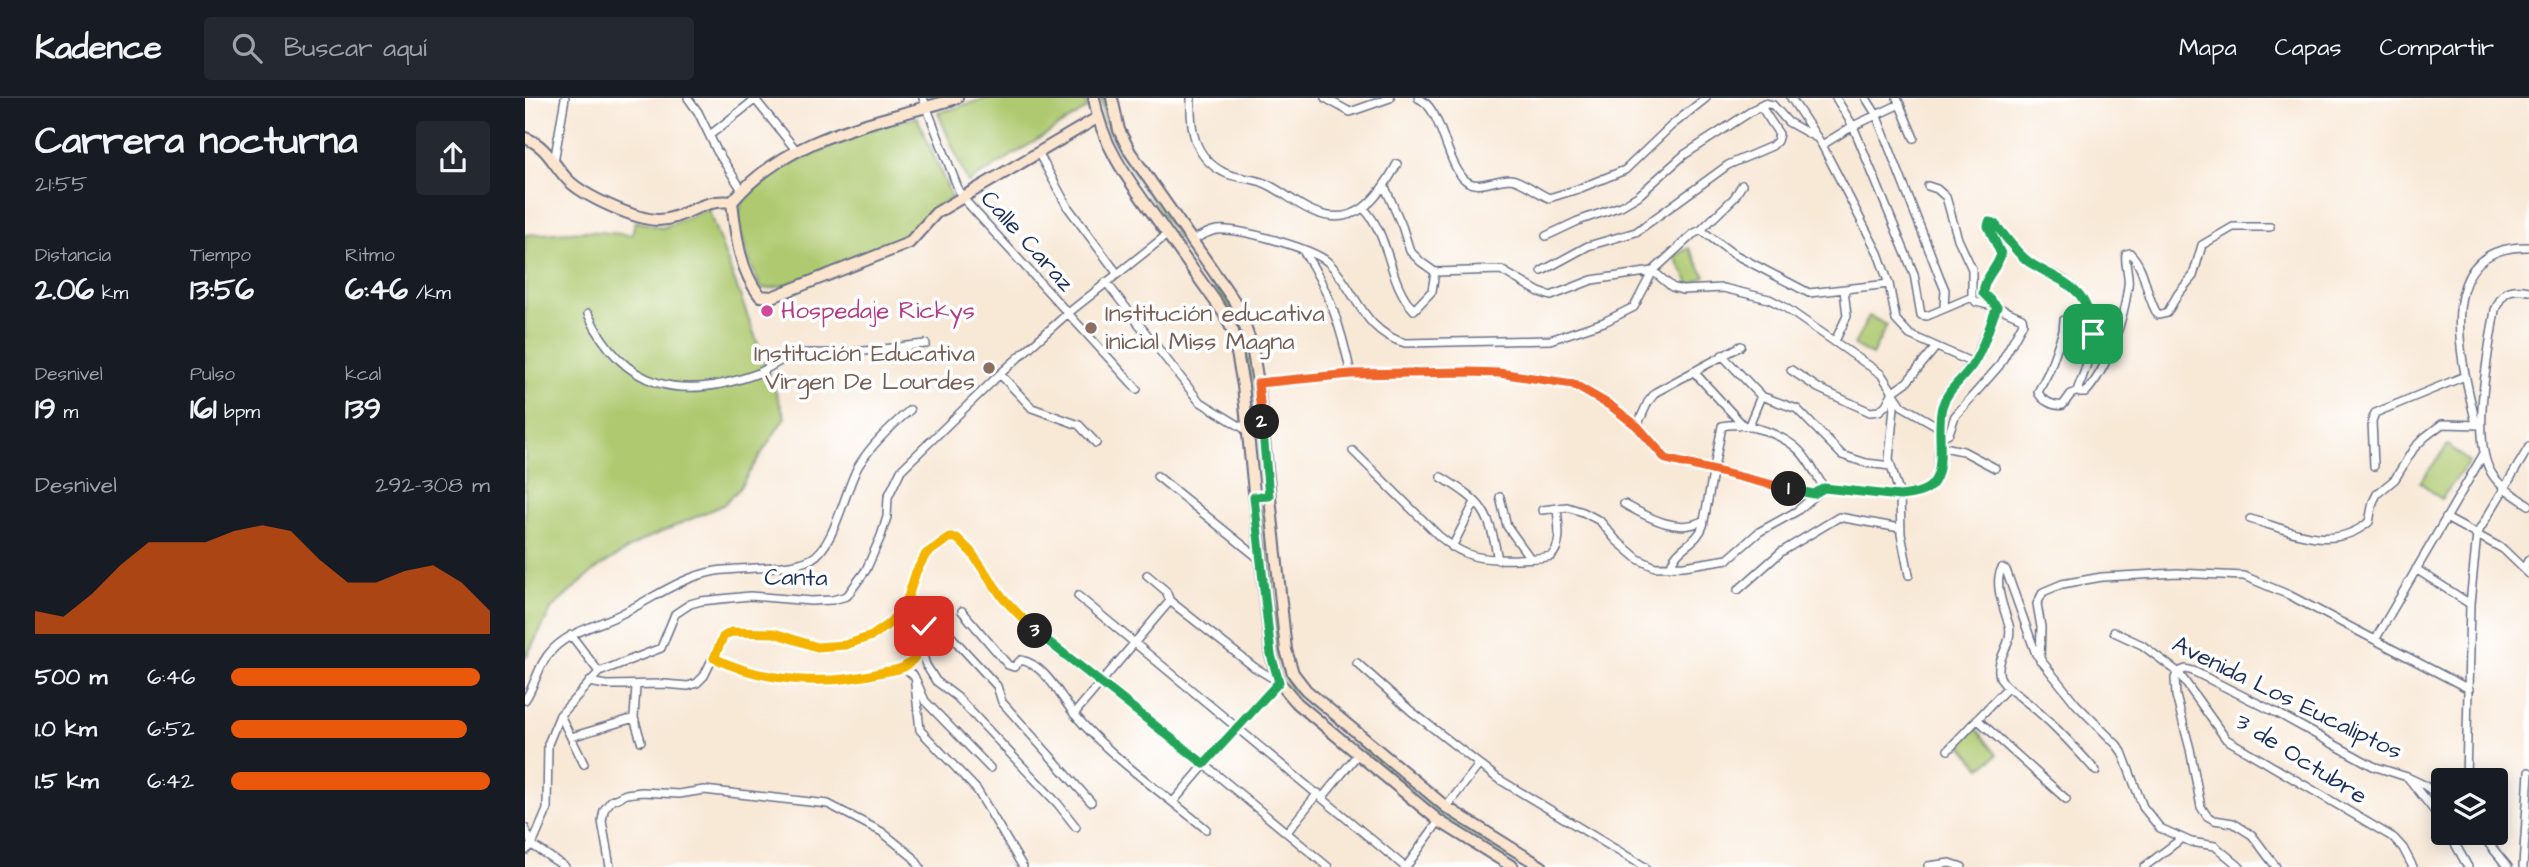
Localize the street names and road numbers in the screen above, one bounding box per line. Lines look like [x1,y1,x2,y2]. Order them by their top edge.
street label: Calle Caraz [972,183,1082,299]
street label: Canta [764,560,828,596]
street label: Avenida Los Eucaliptos [2166,627,2408,769]
street label: 3 de Octubre [2229,705,2373,813]

